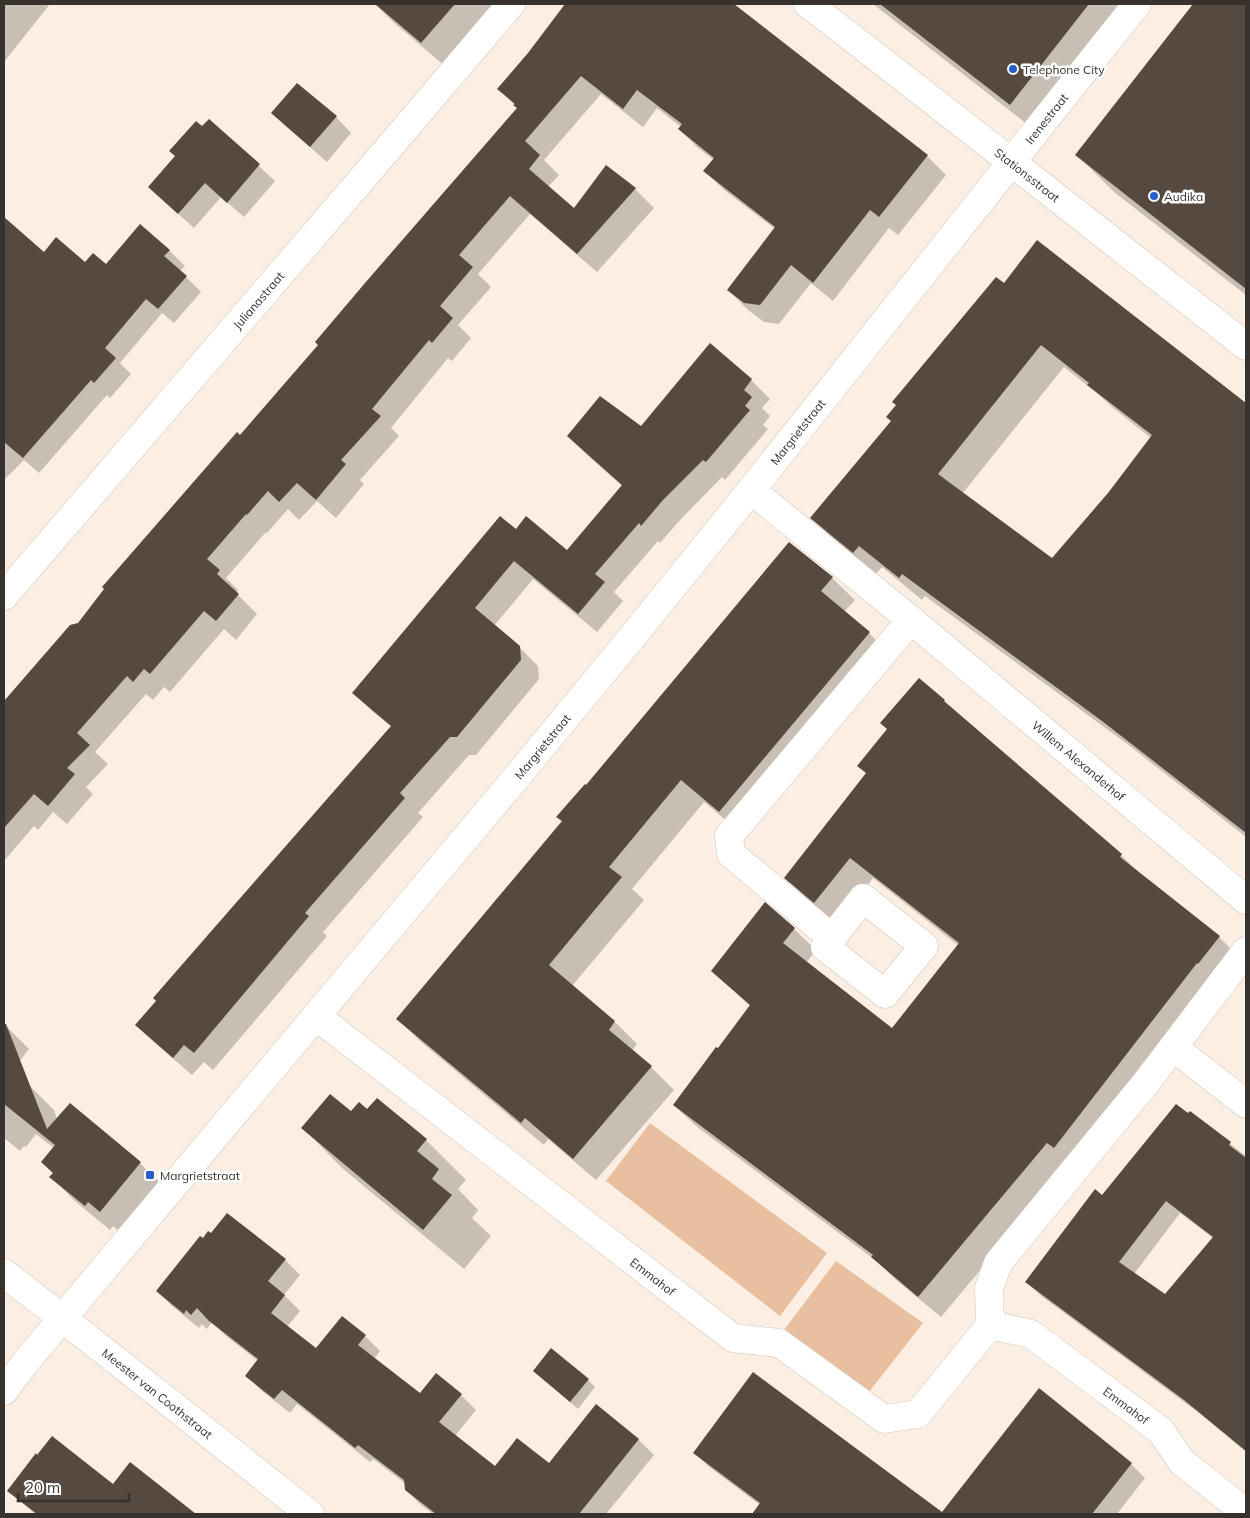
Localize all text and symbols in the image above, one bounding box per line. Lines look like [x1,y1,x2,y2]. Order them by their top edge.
place label: Telephone City [1023,62,1105,77]
marker: Telephone City [1007,63,1019,75]
street label: Irenestraat [1021,90,1071,147]
street label: Stationsstraat [992,144,1063,205]
place label: Audika [1164,189,1203,204]
marker: Audika [1148,190,1160,202]
street label: Julianastraat [229,268,287,332]
street label: Margrietstraat [767,396,828,468]
street label: Margrietstraat [511,710,573,782]
street label: Willem Alexanderhof [1029,717,1129,804]
place label: Margrietstraat [160,1168,240,1183]
marker: Margrietstraat [144,1169,156,1181]
street label: Emmahof [628,1254,680,1299]
street label: Meester van Coothstraat [99,1345,216,1442]
street label: Emmahof [1101,1383,1153,1428]
scale bar [18,1470,129,1502]
text: 20 m [25,1478,60,1497]

